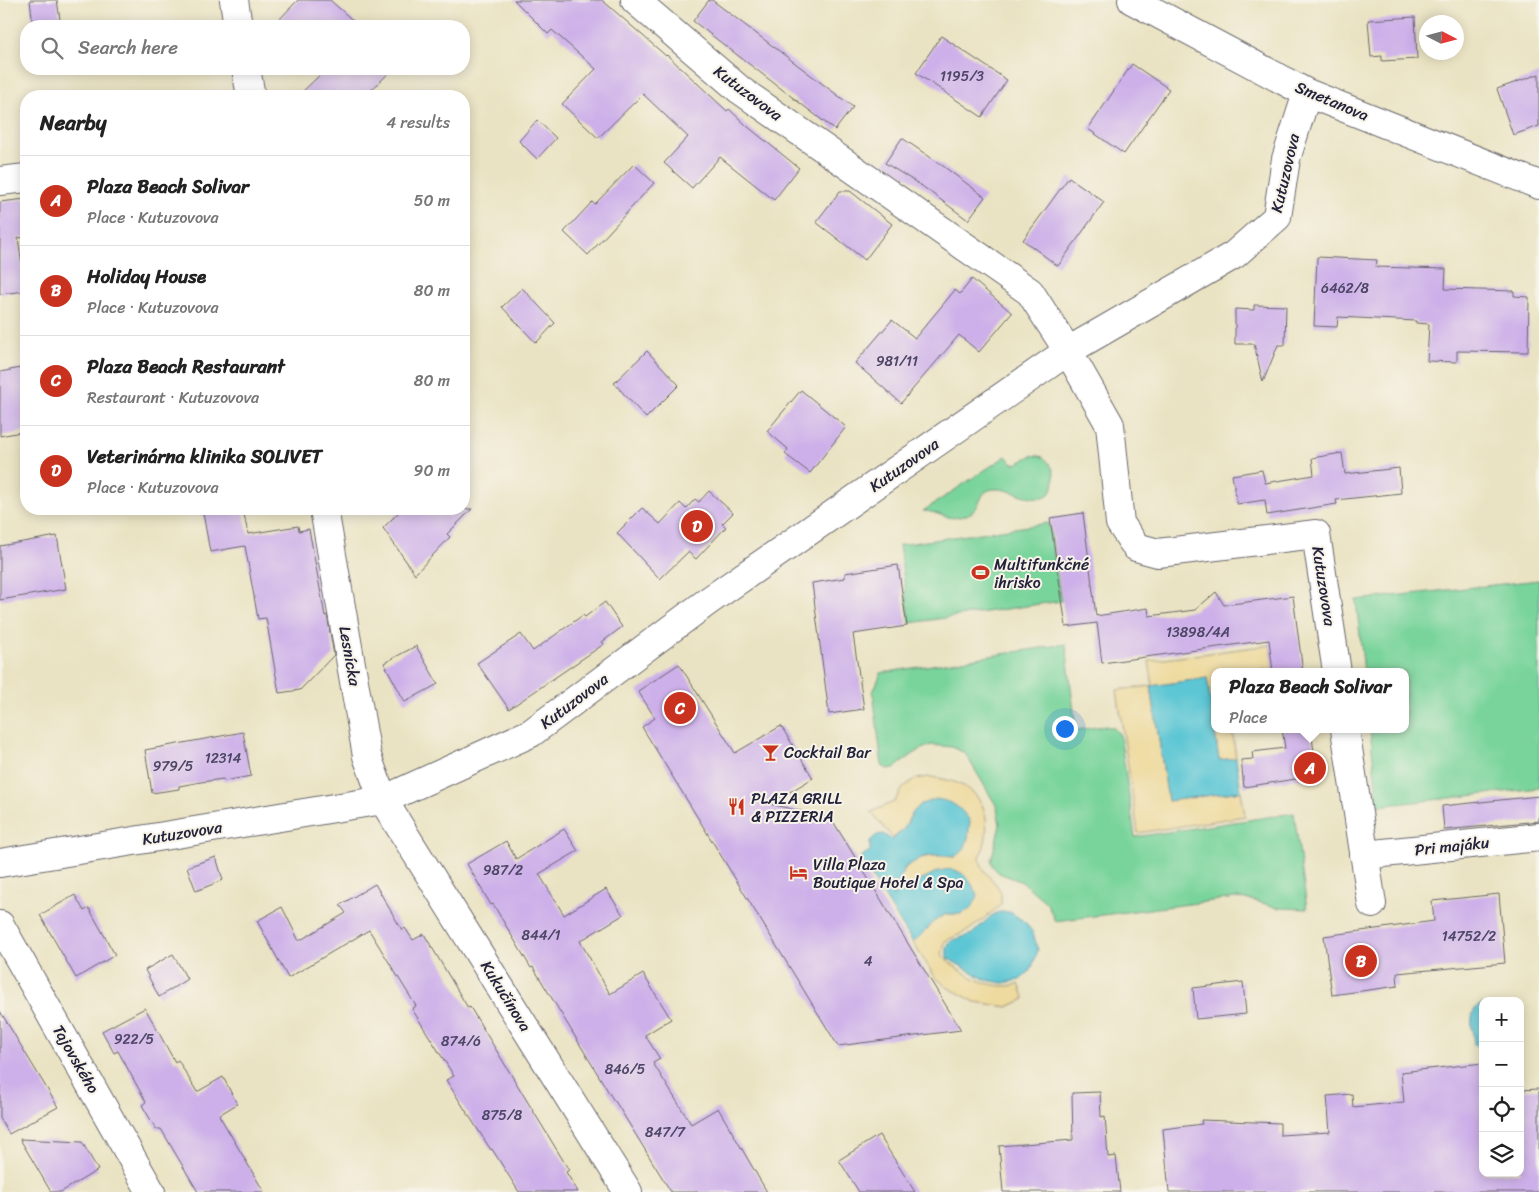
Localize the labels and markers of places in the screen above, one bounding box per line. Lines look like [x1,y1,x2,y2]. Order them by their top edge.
pin: D [681,507,713,545]
place label: Multifunkčné ihrisko [994,550,1089,597]
sports icon: Multifunkčné ihrisko [970,563,990,583]
pin: C [664,689,696,727]
place label: Cocktail Bar [784,738,872,767]
bar icon: Cocktail Bar [760,742,780,762]
pin: A [1294,749,1326,787]
place label: PLAZA GRILL & PIZZERIA [751,784,842,831]
restaurant icon: PLAZA GRILL & PIZZERIA [727,797,747,817]
place label: Villa Plaza Boutique Hotel & Spa [813,850,963,897]
hotel icon: Villa Plaza Boutique Hotel & Spa [789,863,809,883]
pin: B [1345,942,1377,980]

